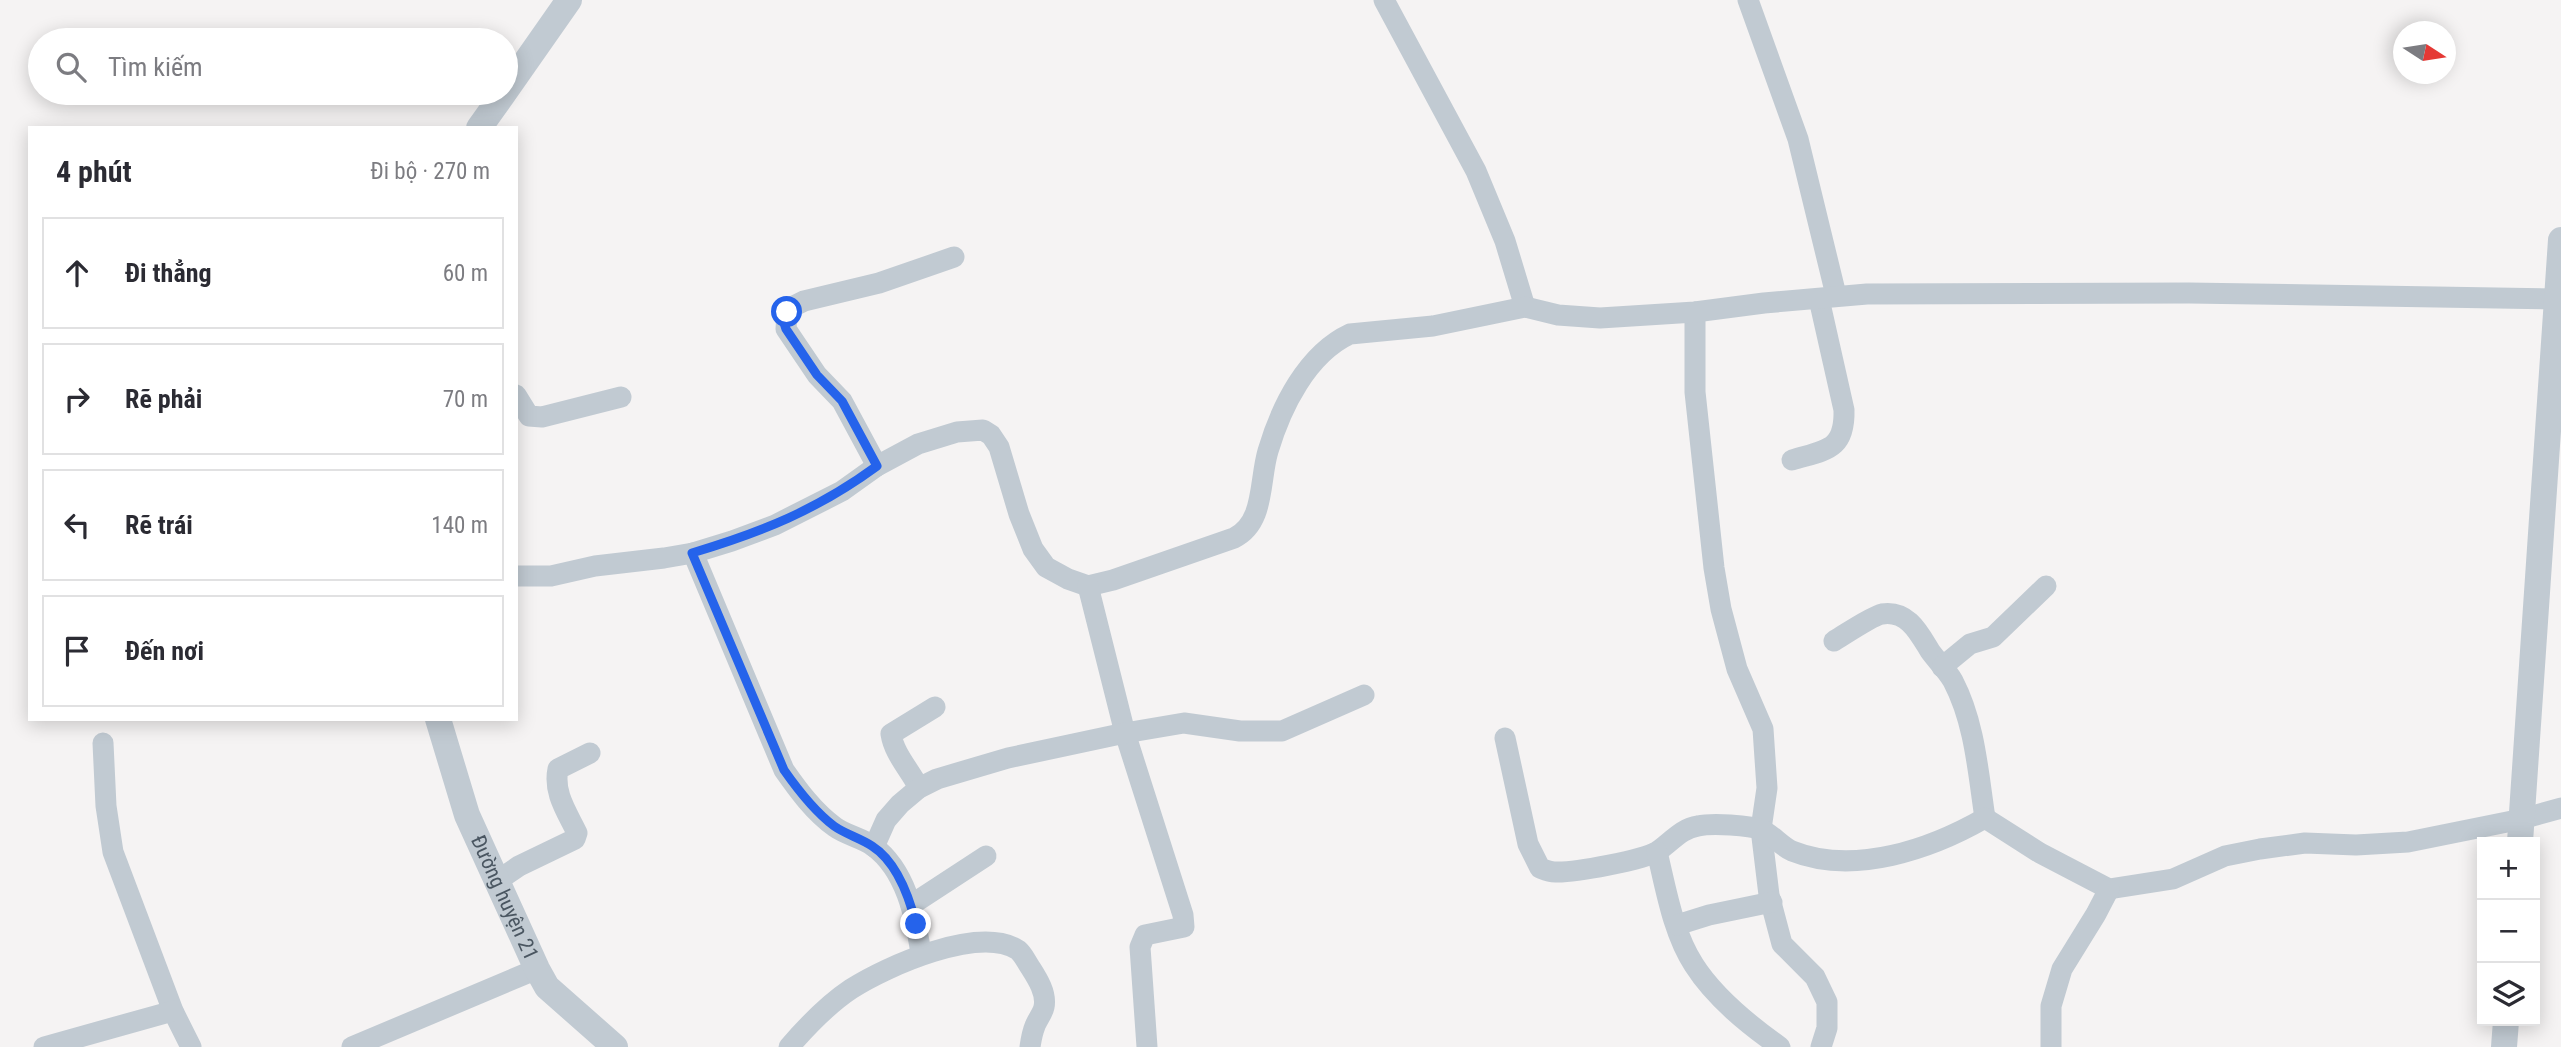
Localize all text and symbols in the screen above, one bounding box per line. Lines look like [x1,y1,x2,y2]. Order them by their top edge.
north arrow [2393,21,2456,84]
search box [28,28,518,105]
icon: search [52,48,90,86]
text: Tìm kiếm [108,52,203,82]
text: 4 phút [56,154,132,189]
text: Đi bộ · 270 m [370,158,490,185]
icon: ahead [58,254,96,292]
text: Đi thẳng [125,258,212,288]
text: 60 m [443,260,488,287]
route start [771,296,802,327]
icon: right [58,380,96,418]
text: Rẽ phải [125,384,202,414]
text: 70 m [443,386,488,413]
icon: left [58,506,96,544]
text: Rẽ trái [125,510,193,540]
text: 140 m [431,512,488,539]
icon: arrive [58,632,96,670]
text: Đến nơi [125,636,204,666]
street label: Đường huyện 21 [466,831,543,964]
map controls [2477,837,2540,1026]
button: + [2477,837,2540,900]
button: − [2477,900,2540,963]
route end [900,908,931,939]
button: layers [2477,963,2540,1026]

